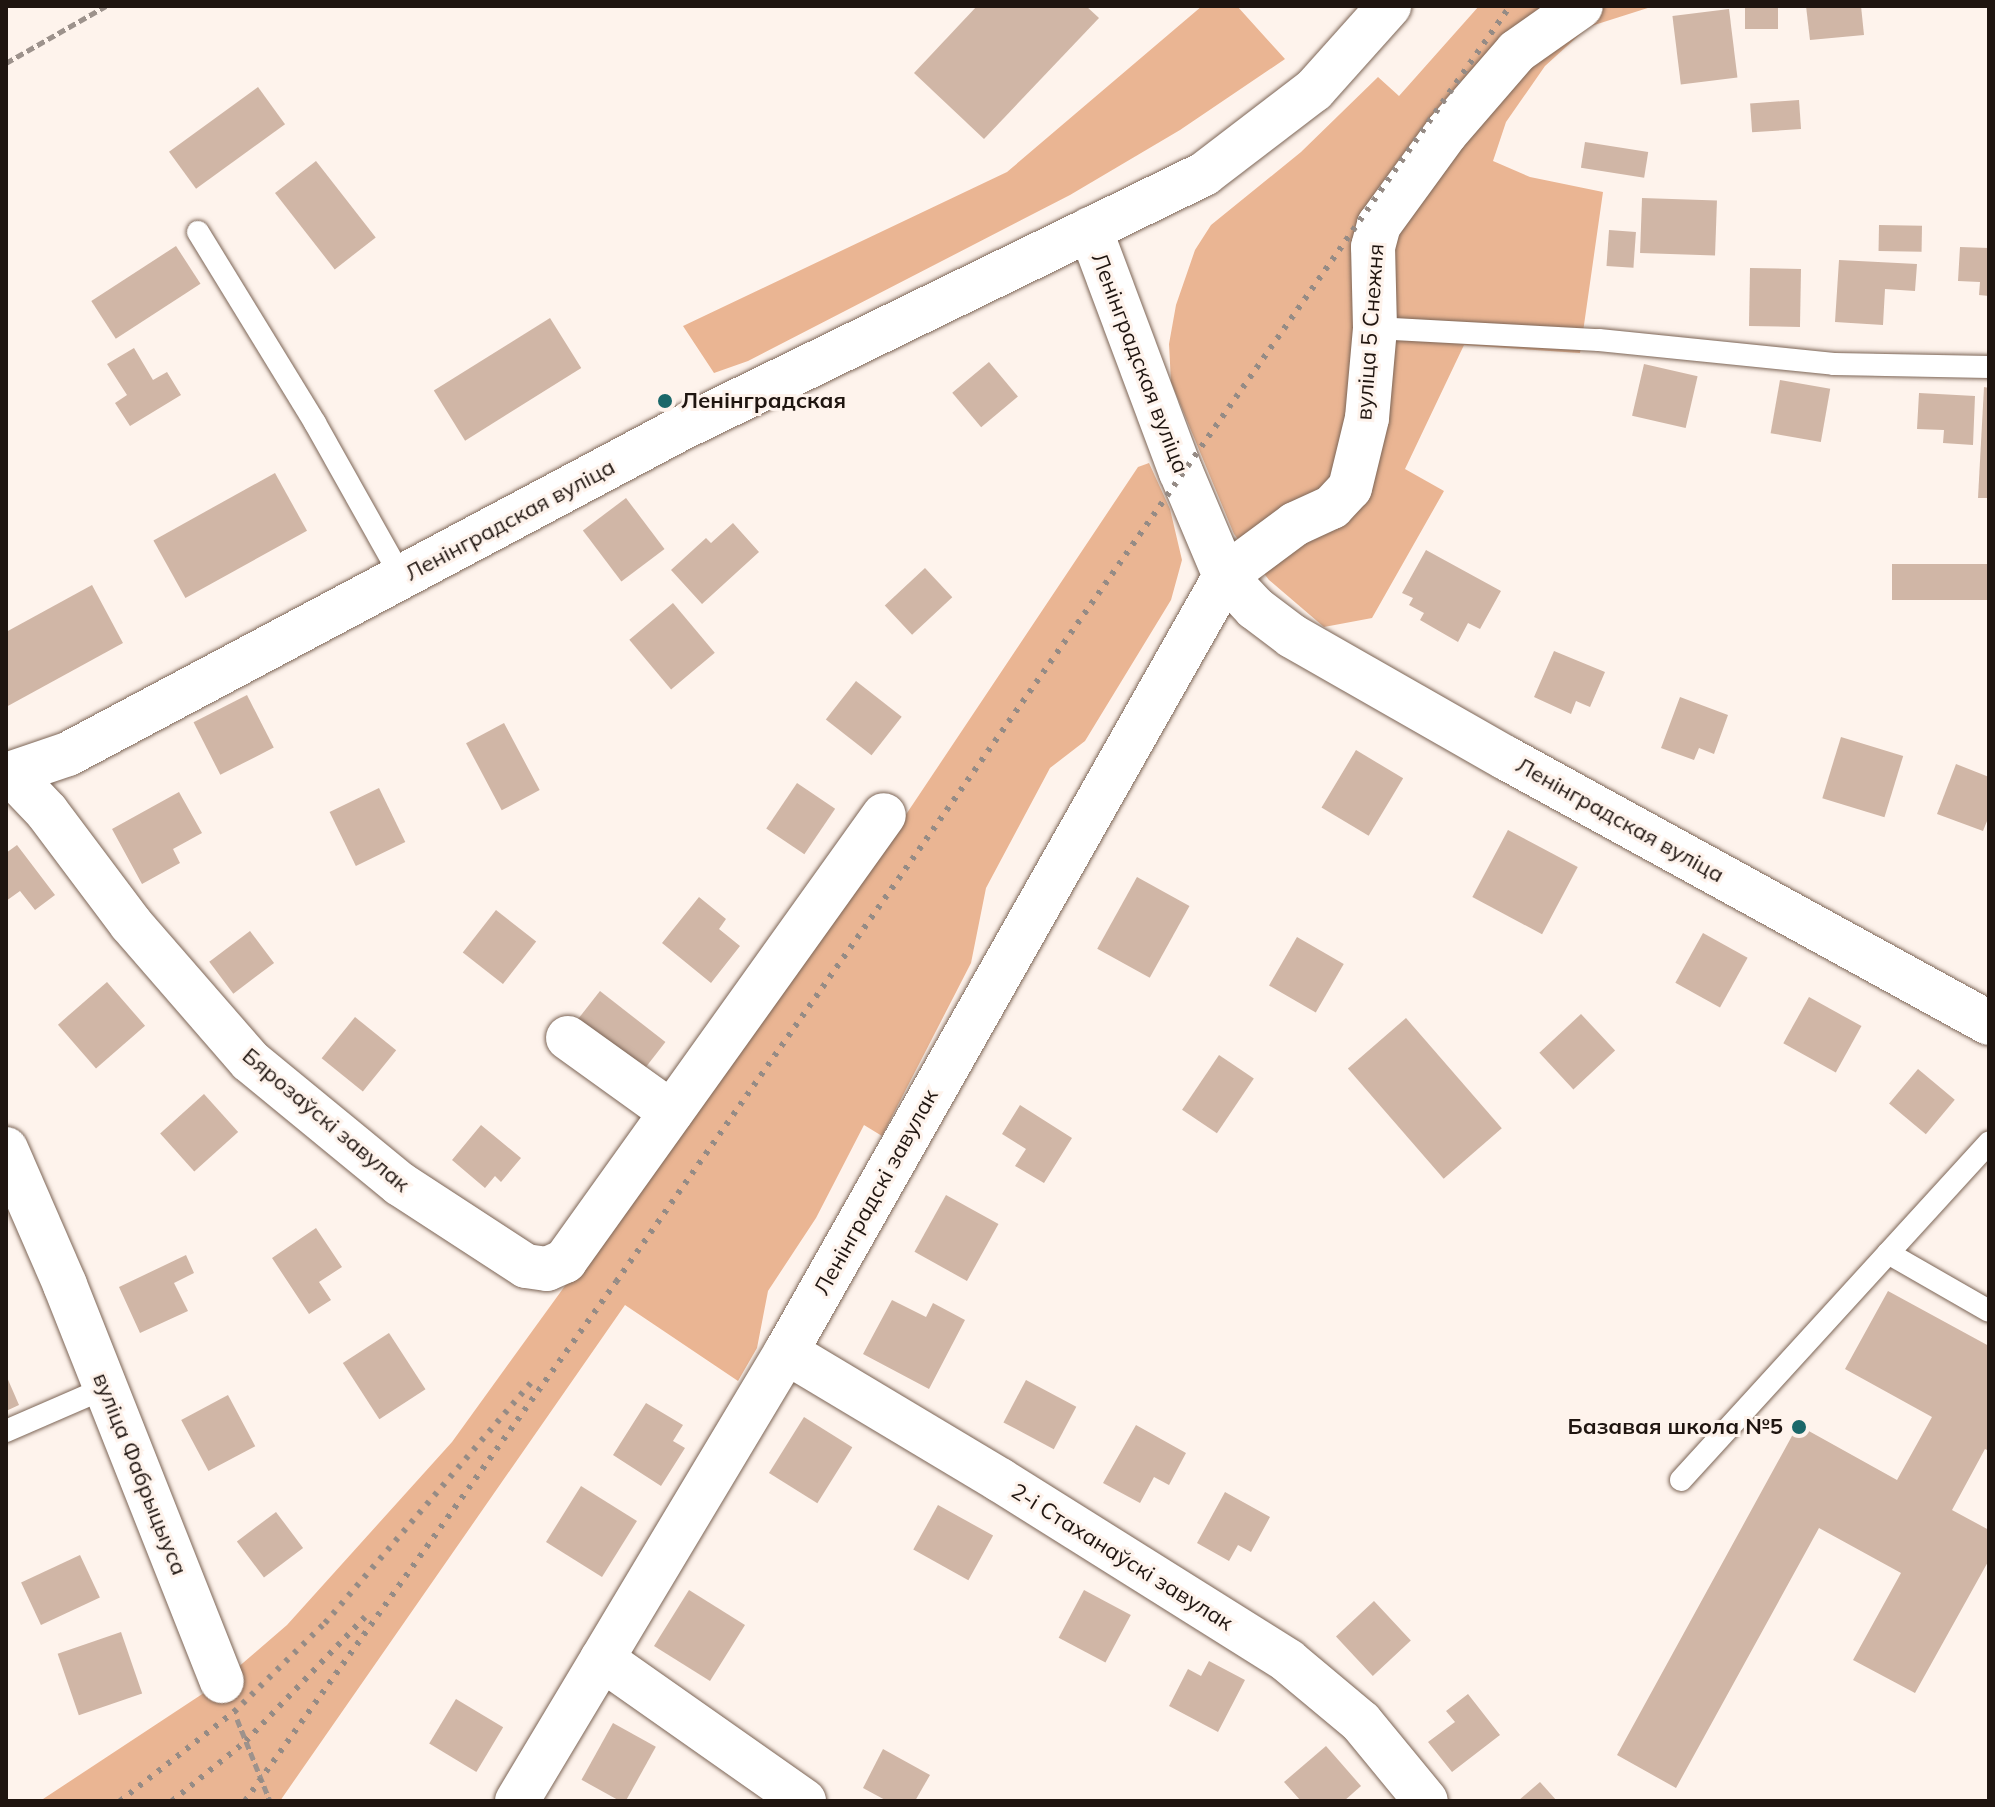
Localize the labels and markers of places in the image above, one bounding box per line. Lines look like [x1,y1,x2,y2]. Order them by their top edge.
place label: Ленінградская [681,388,846,414]
marker: Ленінградская [656,392,674,410]
place label: Базавая школа №5 [1568,1414,1783,1440]
marker: Базавая школа №5 [1790,1418,1808,1436]

